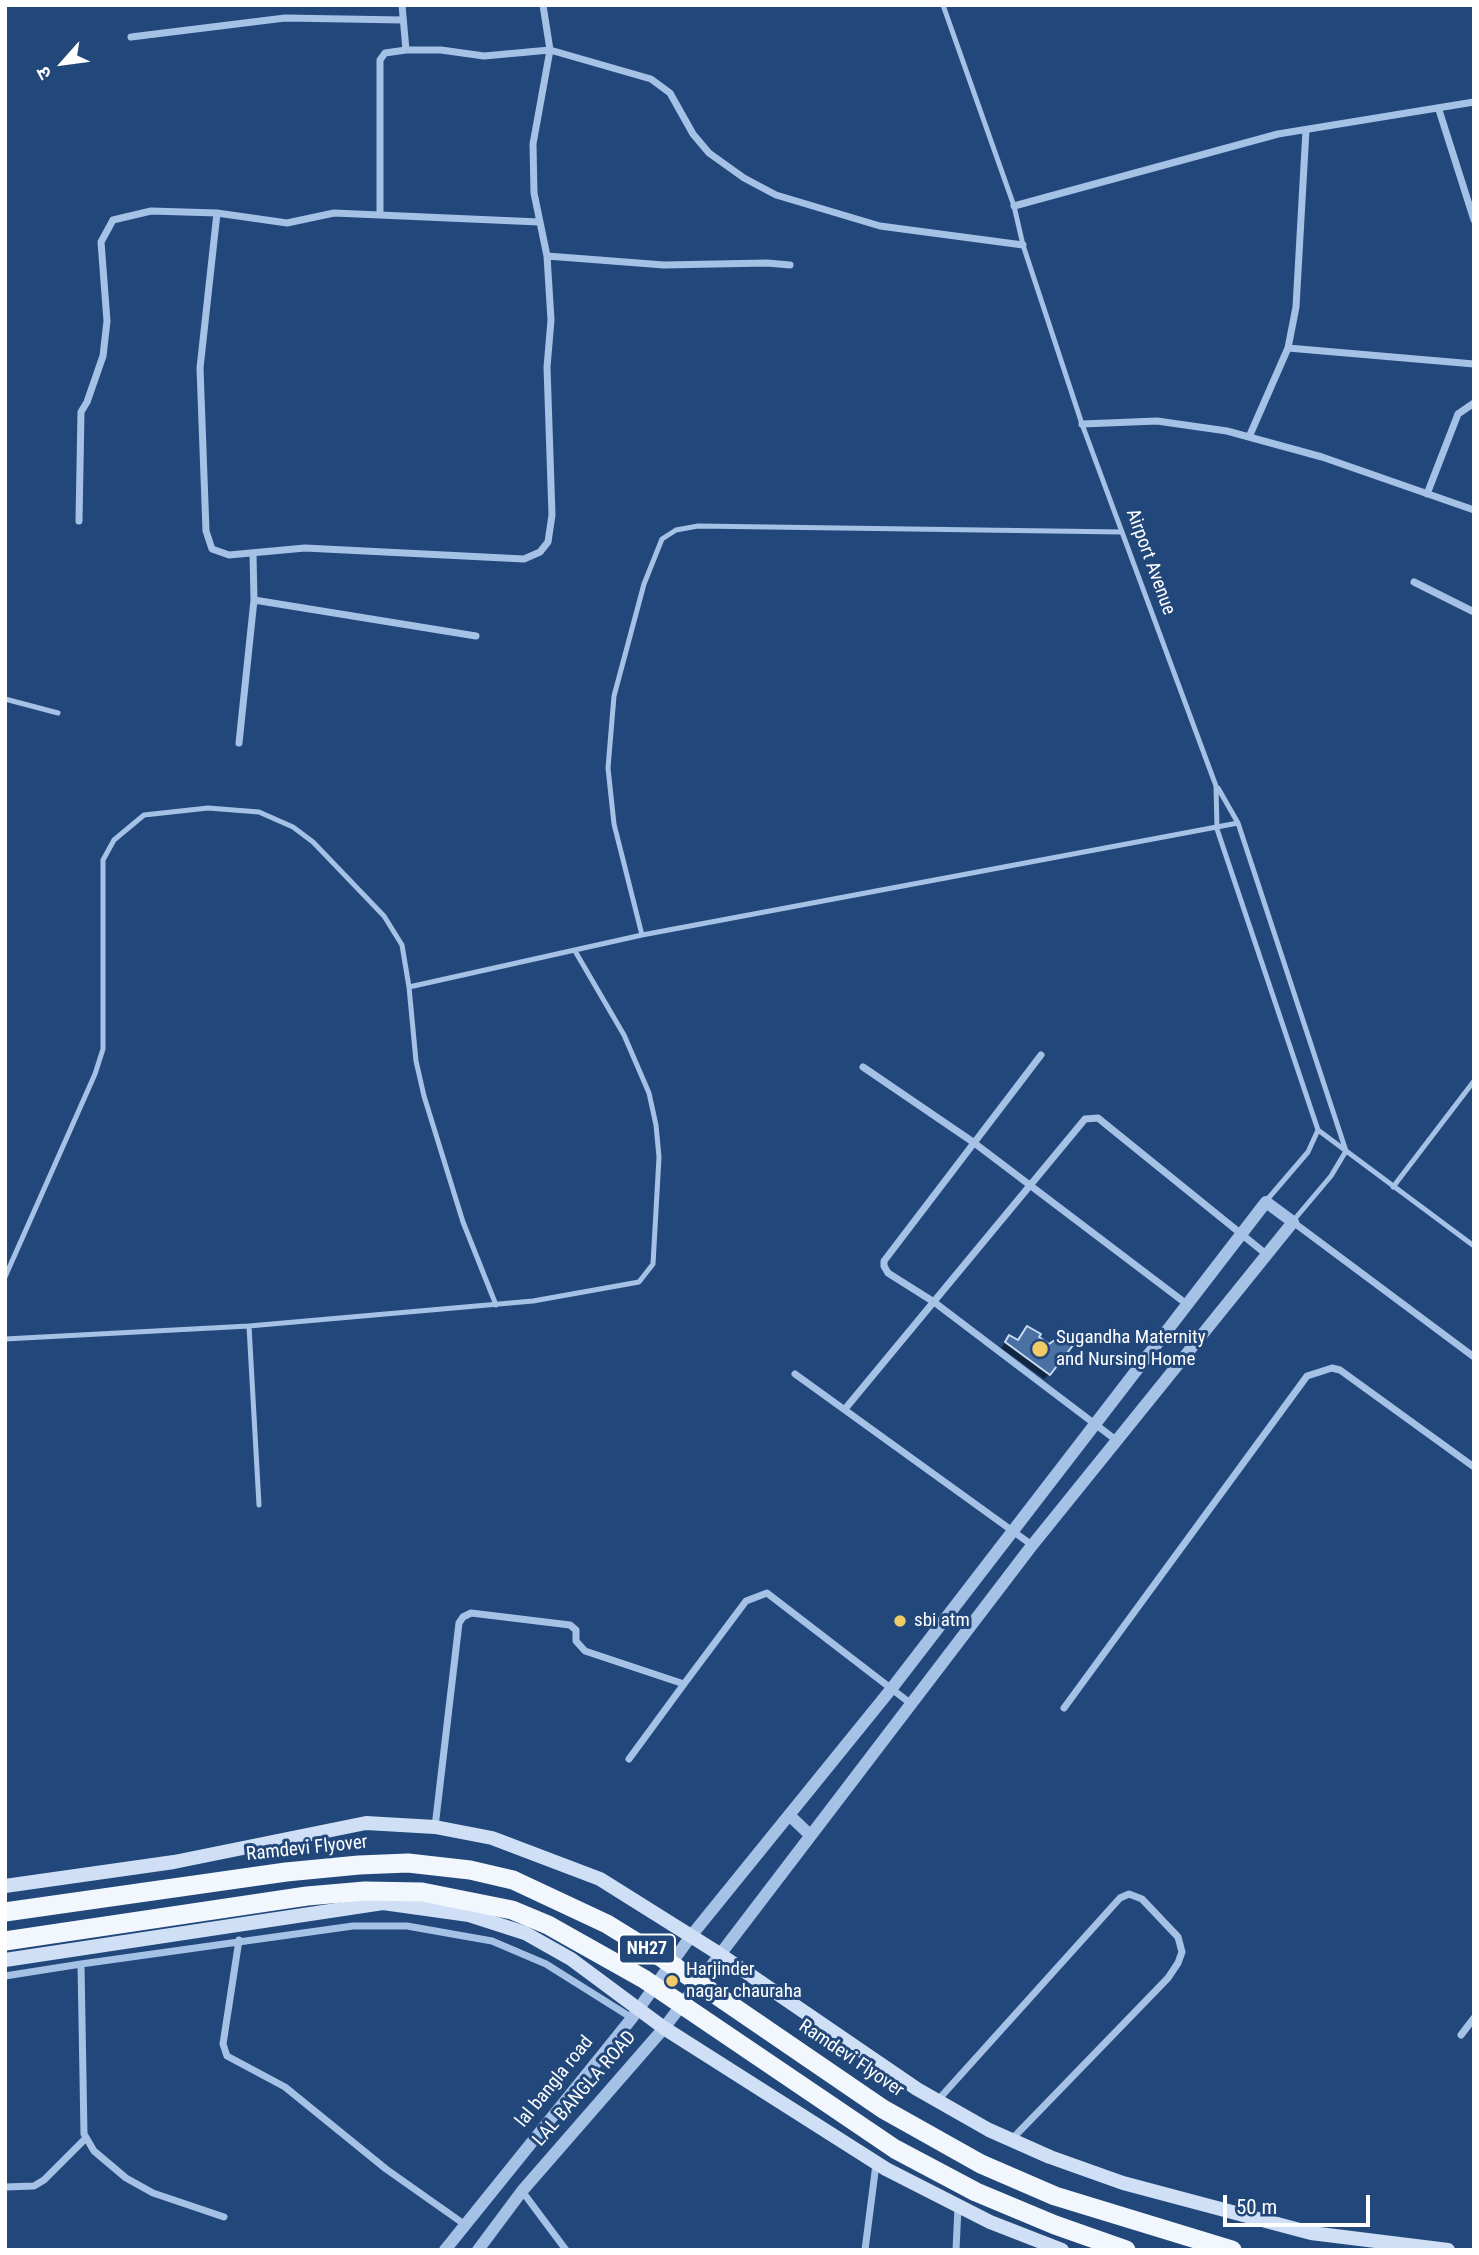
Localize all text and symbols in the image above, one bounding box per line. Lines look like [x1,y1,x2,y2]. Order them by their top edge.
north arrow [28,28,98,98]
text: उ [31,63,57,83]
street label: Airport Avenue [1120,506,1180,618]
place label: Sugandha Maternity and Nursing Home [1056,1327,1206,1371]
marker: Sugandha Maternity and Nursing Home [1030,1339,1050,1359]
place label: sbi atm [914,1610,970,1632]
marker: sbi atm [892,1613,908,1629]
street label: Ramdevi Flyover [245,1831,369,1867]
road number: NH27 [619,1935,675,1964]
place label: Harjinder nagar chauraha [686,1959,802,2003]
marker: Harjinder nagar chauraha [664,1973,680,1989]
street label: Ramdevi Flyover [794,2015,908,2103]
street label: LAL BANGLA ROAD [529,2027,641,2151]
street label: lal bangla road [511,2032,599,2132]
scale bar [1227,2182,1374,2226]
text: 50 m [1236,2195,1277,2219]

